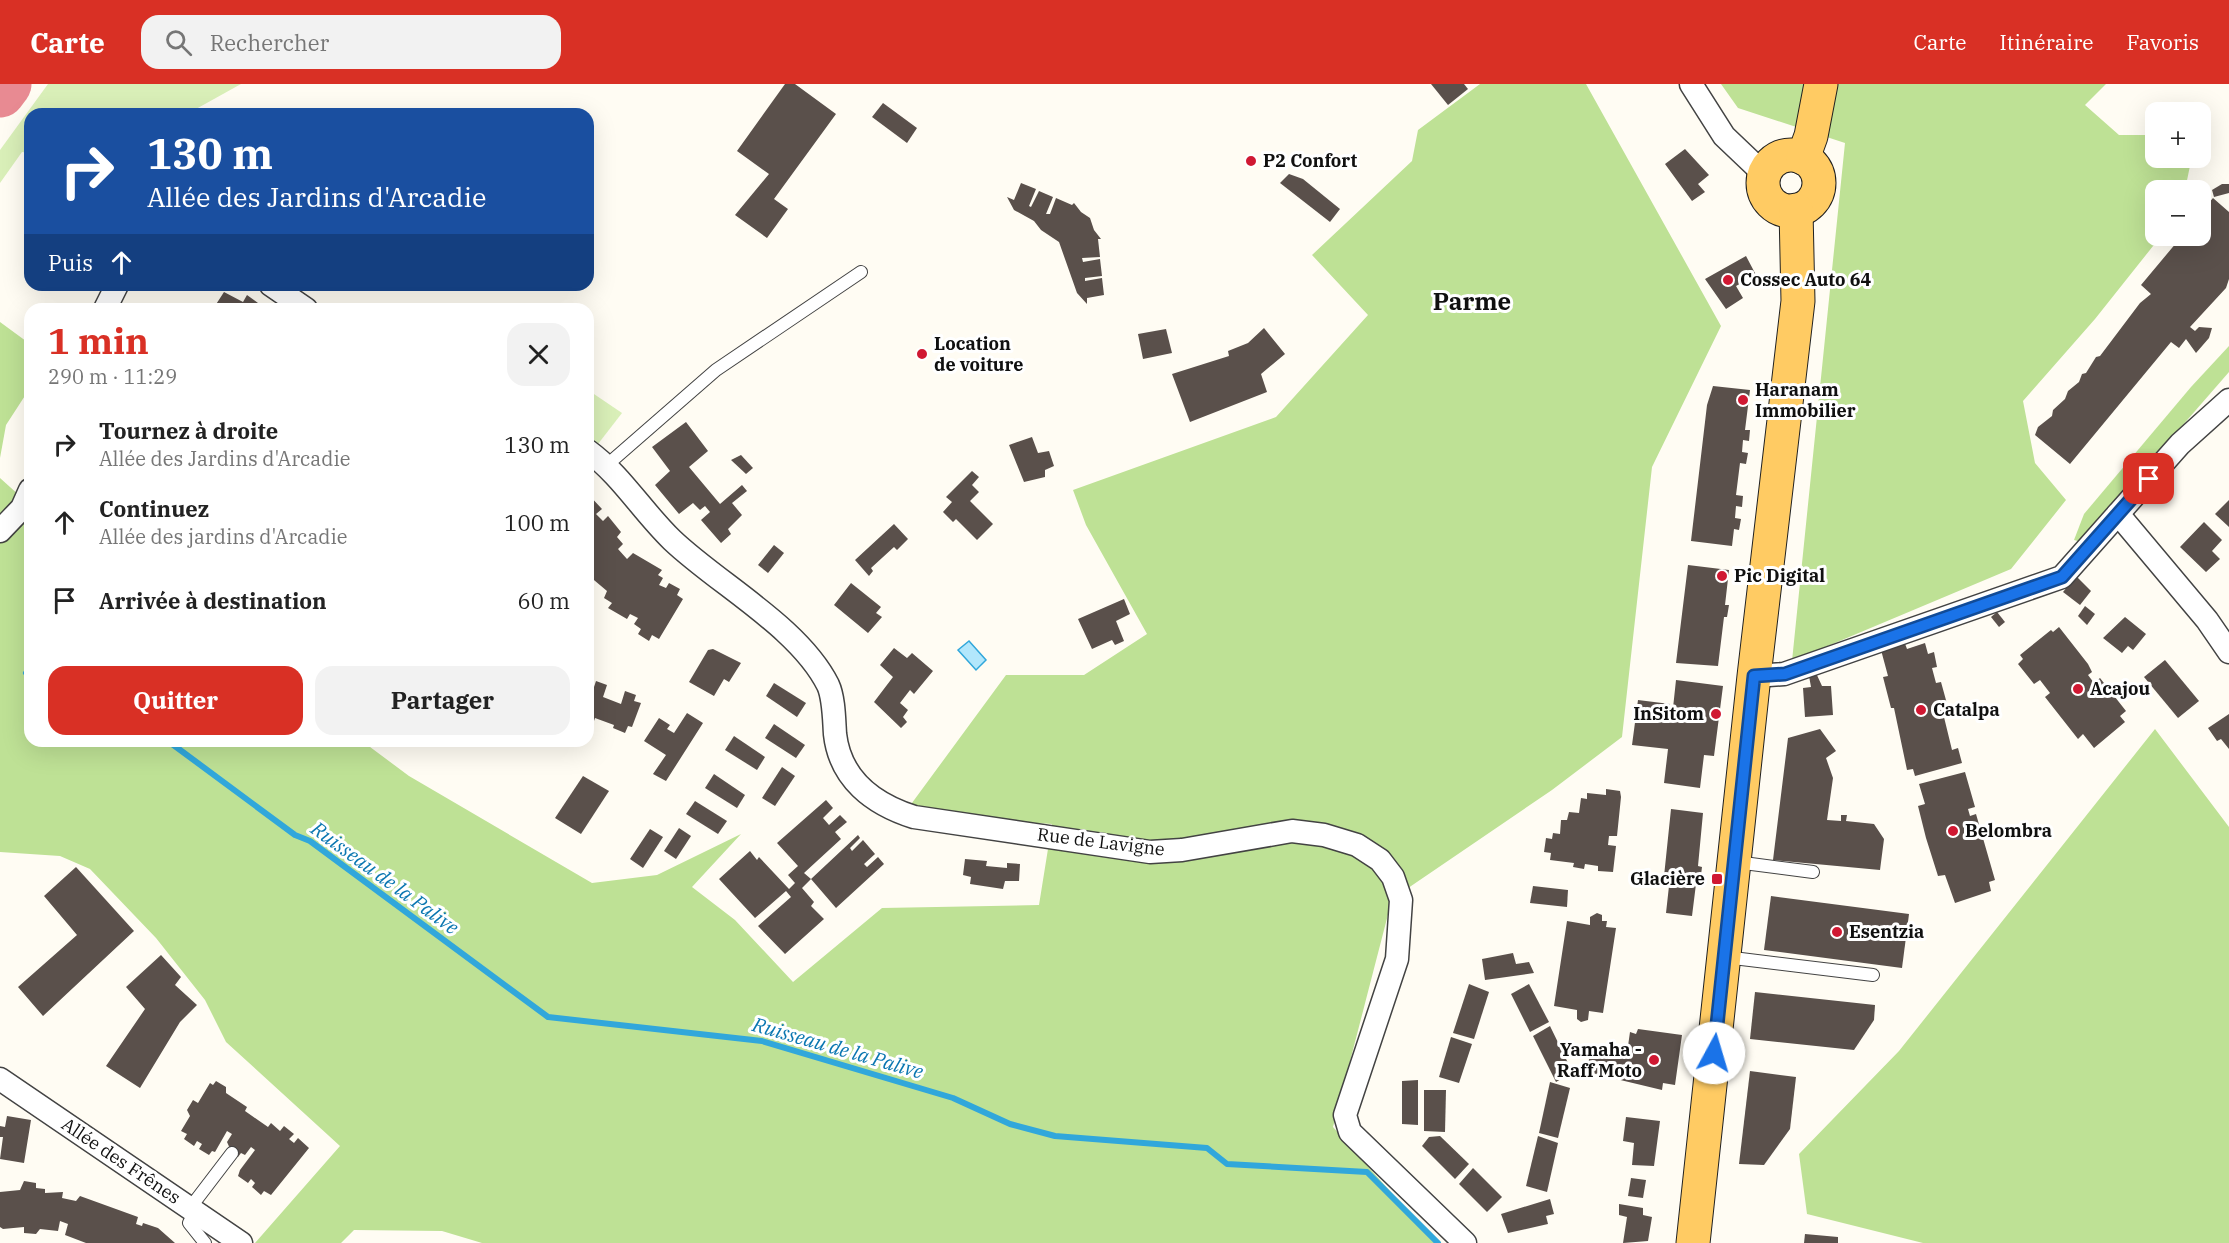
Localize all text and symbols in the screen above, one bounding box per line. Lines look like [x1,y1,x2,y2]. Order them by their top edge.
search box [141,15,561,69]
text: Carte [30,24,105,61]
icon: search [162,26,195,59]
text: Rechercher [210,28,329,57]
text: Carte [1913,28,1967,56]
text: Itinéraire [2000,28,2093,56]
text: Favoris [2126,28,2199,56]
map controls [2145,102,2211,246]
button: + [2145,102,2211,168]
text: 130 m [147,126,273,181]
icon: right [48,132,126,210]
place label: P2 Confort [1263,149,1357,172]
marker: P2 Confort [1244,154,1258,168]
text: Allée des Jardins d'Arcadie [147,179,486,214]
button: − [2145,180,2211,246]
icon: ahead [105,246,138,279]
text: Puis [48,248,93,277]
place label: Cossec Auto 64 [1740,268,1871,291]
marker: Cossec Auto 64 [1721,273,1735,287]
district label: Parme [1433,285,1511,317]
text: 1 min [48,317,149,364]
button: close [507,323,570,386]
place label: Location de voiture [934,332,1024,376]
marker: Location de voiture [915,347,929,361]
text: 290 m · 11:29 [48,363,177,390]
place label: Haranam Immobilier [1755,378,1856,422]
marker: Haranam Immobilier [1736,393,1750,407]
text: Tournez à droite [99,416,278,445]
icon: right [48,428,81,461]
text: 130 m [504,430,570,459]
text: Allée des Jardins d'Arcadie [99,445,350,472]
pin [2123,453,2174,504]
icon: arrive [2132,462,2165,495]
text: Continuez [99,494,209,523]
icon: ahead [48,506,81,539]
text: 100 m [504,508,570,537]
text: Allée des jardins d'Arcadie [99,523,347,550]
place label: Pic Digital [1734,564,1825,587]
marker: Pic Digital [1715,569,1729,583]
icon: arrive [48,584,81,617]
text: Arrivée à destination [99,586,327,615]
text: 60 m [518,586,570,615]
button: Quitter [48,666,303,735]
button: Partager [315,666,570,735]
place label: Acajou [2090,677,2150,700]
marker: Acajou [2071,682,2085,696]
place label: Catalpa [1933,698,2000,721]
place label: InSitom [1633,702,1705,725]
marker: Catalpa [1914,703,1928,717]
marker: InSitom [1709,707,1723,721]
water label: Ruisseau de la Palive [305,814,465,940]
place label: Belombra [1965,819,2052,842]
street label: Rue de Lavigne [1036,822,1166,861]
marker: Belombra [1946,824,1960,838]
place label: Glacière [1630,867,1705,890]
marker: Glacière [1710,872,1724,886]
place label: Esentzia [1849,920,1924,943]
marker: Esentzia [1830,925,1844,939]
water label: Ruisseau de la Palive [749,1010,927,1085]
position arrow [1682,1021,1746,1085]
place label: Yamaha - Raff Moto [1557,1038,1642,1082]
marker: Yamaha - Raff Moto [1647,1053,1661,1067]
street label: Allée des Frênes [57,1112,185,1209]

